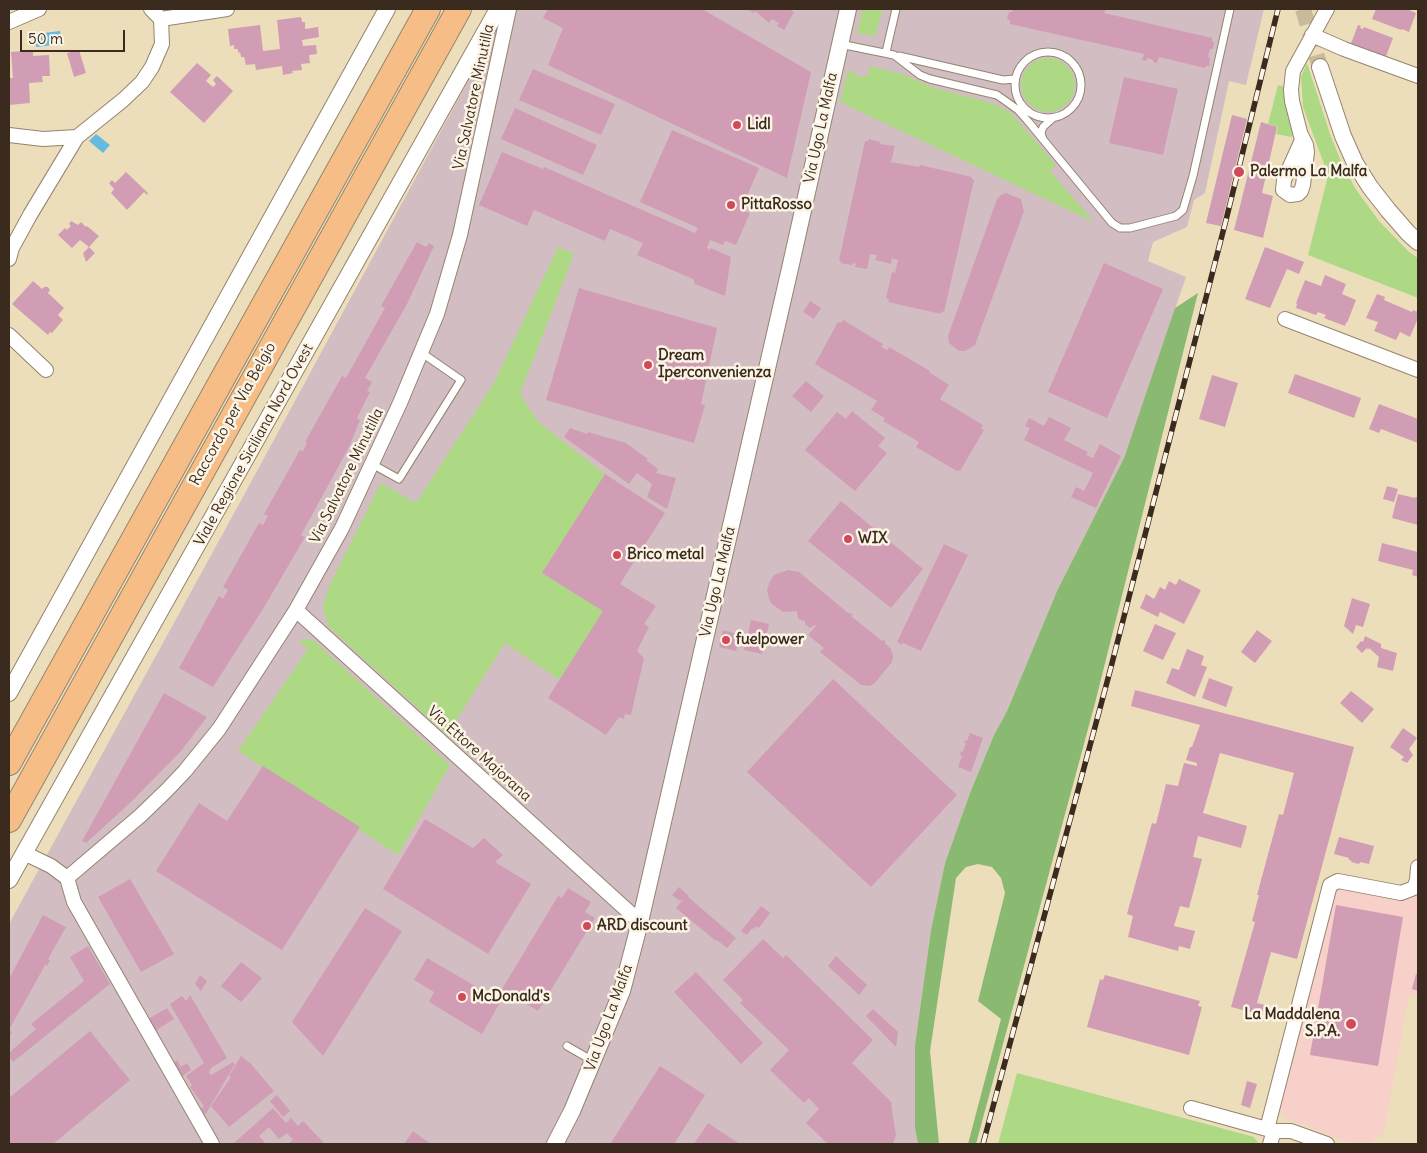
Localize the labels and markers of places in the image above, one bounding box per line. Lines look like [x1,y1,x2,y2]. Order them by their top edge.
place label: Lidl [747,116,771,134]
marker: Lidl [731,119,743,131]
place label: Palermo La Malfa [1250,163,1367,181]
marker: Palermo La Malfa [1232,165,1246,179]
place label: PittaRosso [741,196,812,214]
marker: PittaRosso [725,199,737,211]
place label: Dream Iperconvenienza [658,347,771,382]
marker: Dream Iperconvenienza [642,359,654,371]
place label: WIX [858,530,888,548]
marker: WIX [842,533,854,545]
place label: Brico metal [627,546,704,564]
marker: Brico metal [611,549,623,561]
place label: fuelpower [736,631,804,649]
marker: fuelpower [720,634,732,646]
place label: ARD discount [597,917,688,935]
marker: ARD discount [581,920,593,932]
place label: McDonald's [472,988,550,1006]
marker: McDonald's [456,991,468,1003]
place label: La Maddalena S.P.A. [1244,1006,1340,1041]
marker: La Maddalena S.P.A. [1344,1017,1358,1031]

